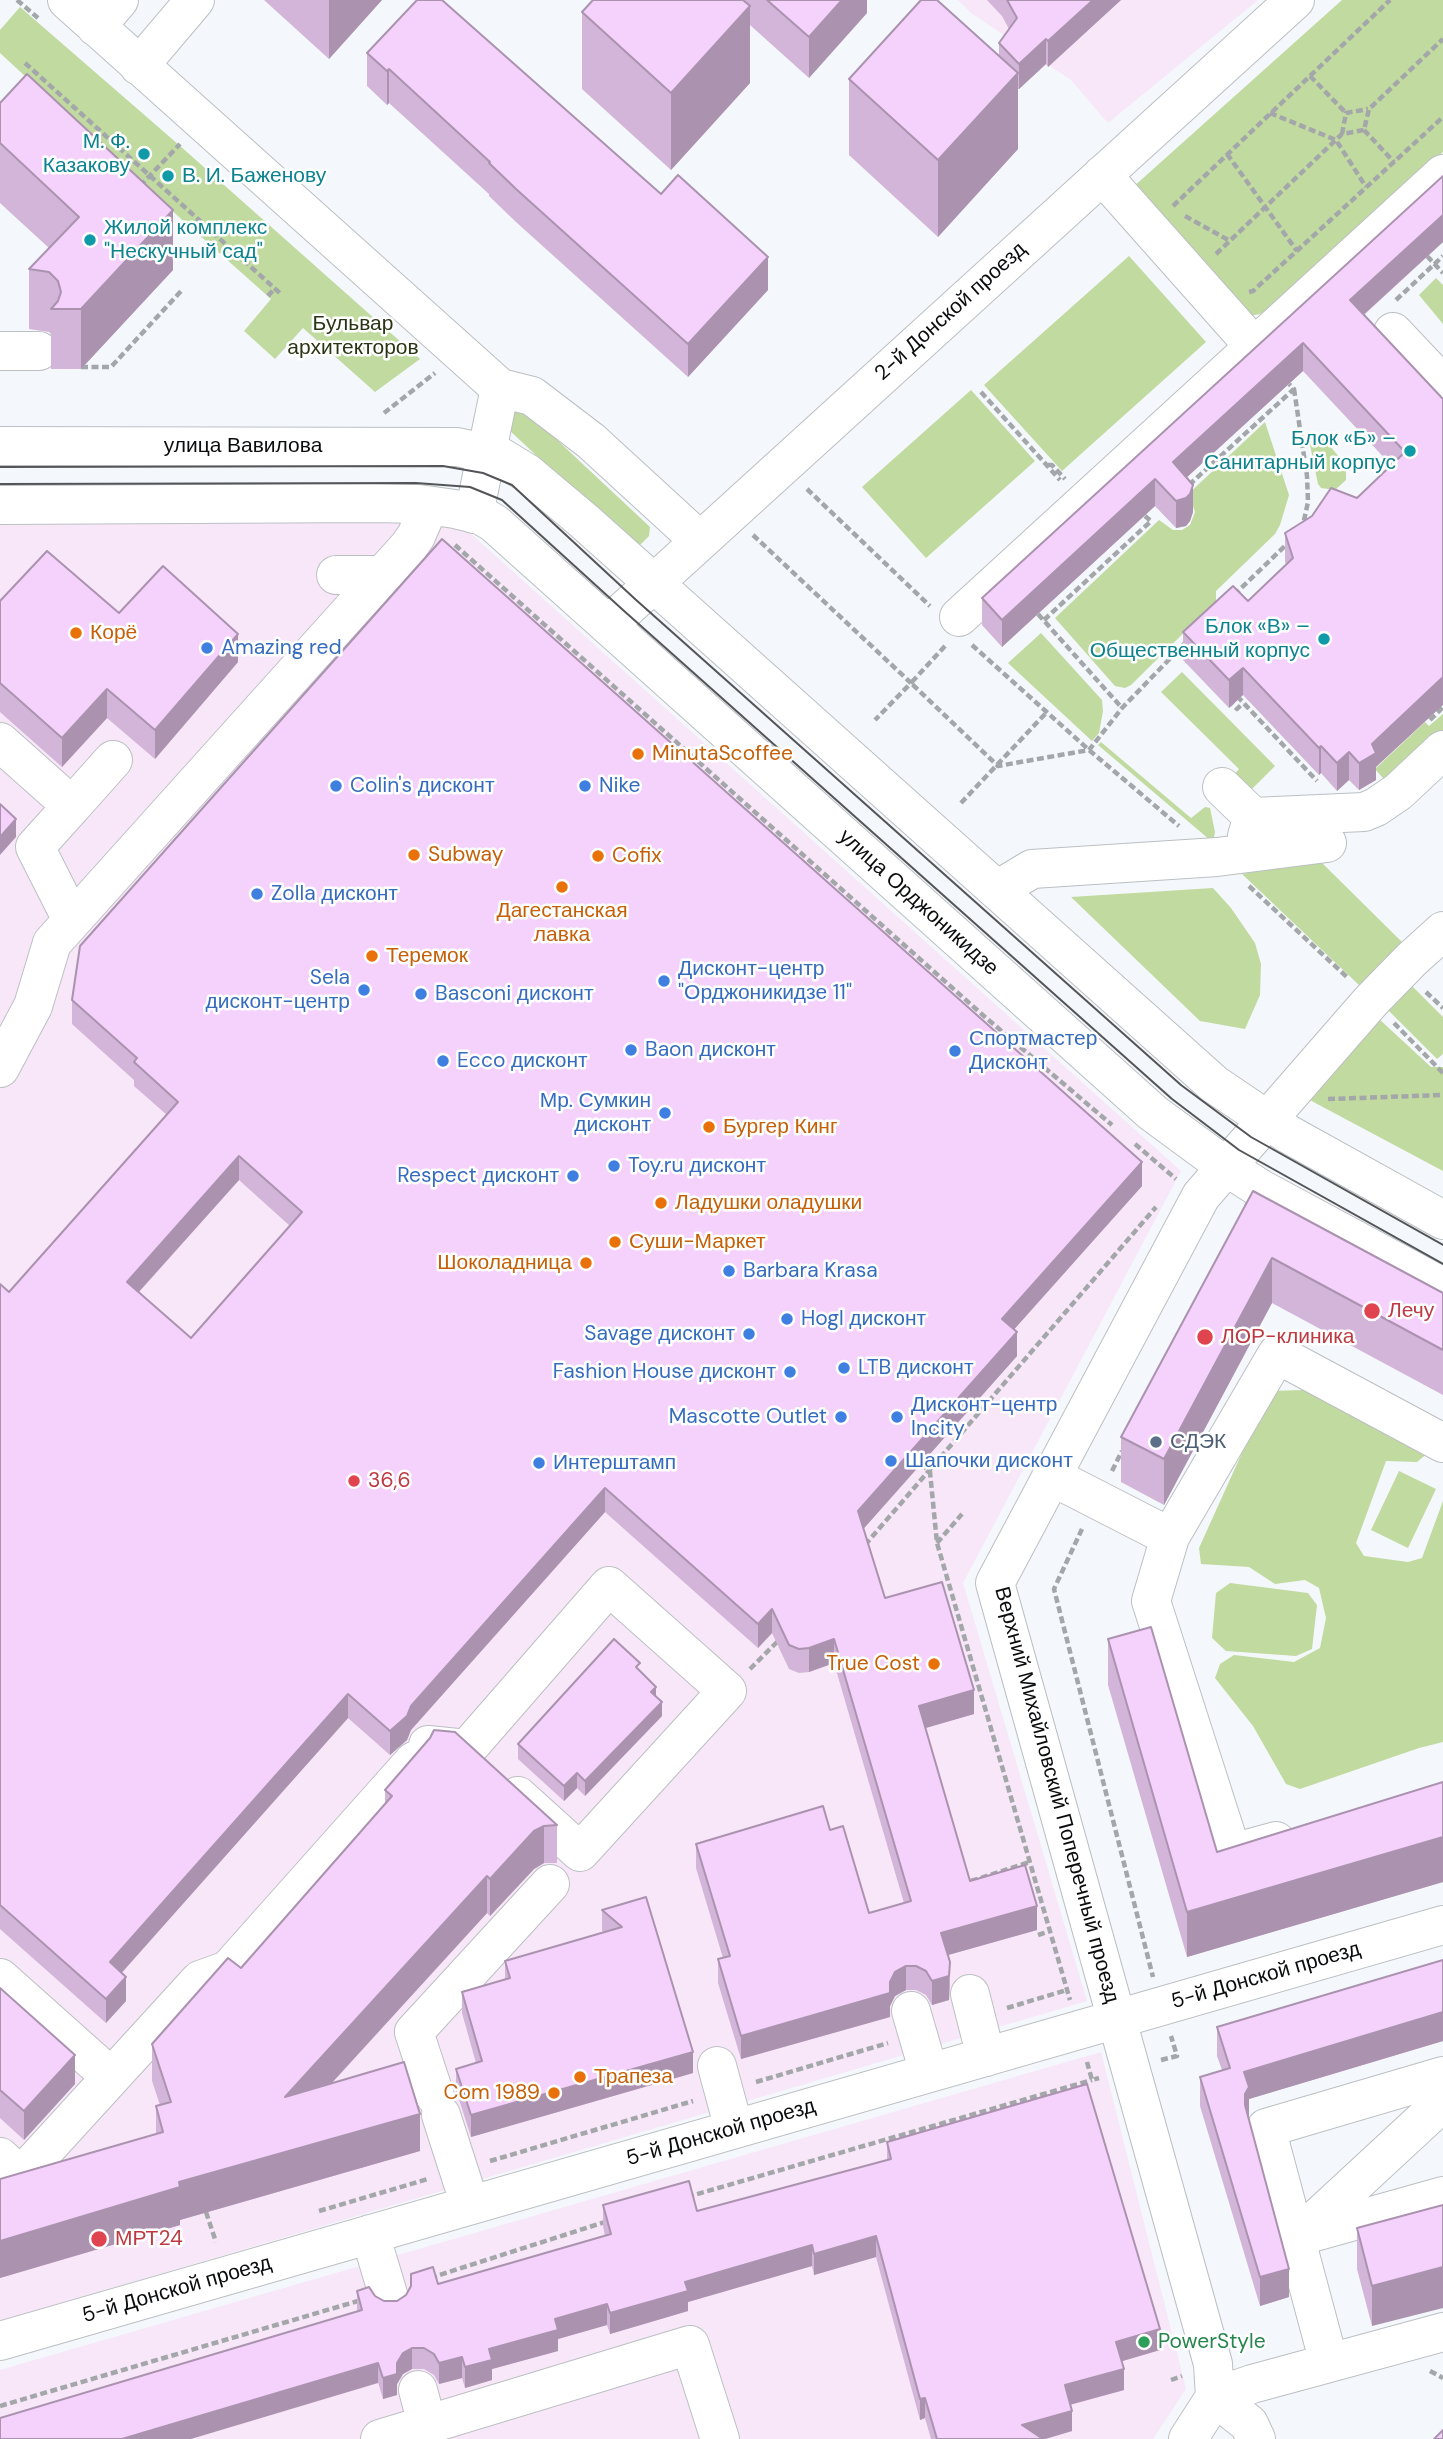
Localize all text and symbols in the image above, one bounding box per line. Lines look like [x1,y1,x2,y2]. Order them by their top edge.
place label: М. Ф. Казакову [43,129,130,179]
marker: М. Ф. Казакову [136,146,152,162]
place label: В. И. Баженову [182,163,326,189]
marker: В. И. Баженову [160,168,176,184]
place label: Жилой комплекс "Нескучный сад" [104,215,267,265]
marker: Жилой комплекс "Нескучный сад" [82,232,98,248]
street label: 2-й Донской проезд [870,237,1032,387]
park label: Бульвар архитекторов [287,311,419,361]
place label: Блок «Б» – Санитарный корпус [1204,426,1396,476]
street label: улица Вавилова [164,433,322,459]
marker: Блок «Б» – Санитарный корпус [1402,443,1418,459]
place label: Блок «В» – Общественный корпус [1090,614,1310,664]
place label: Корё [90,620,137,646]
marker: Корё [68,625,84,641]
marker: Блок «В» – Общественный корпус [1316,631,1332,647]
place label: Amazing red [221,635,342,661]
marker: Amazing red [199,640,215,656]
place label: MinutaScoffee [652,741,793,767]
marker: MinutaScoffee [630,746,646,762]
place label: Colin's дисконт [350,773,495,799]
place label: Nike [599,773,640,799]
marker: Colin's дисконт [328,778,344,794]
marker: Nike [577,778,593,794]
street label: улица Орджоникидзе [833,825,1003,981]
place label: Subway [428,842,503,868]
place label: Cofix [612,843,662,869]
marker: Subway [406,847,422,863]
marker: Cofix [590,848,606,864]
marker: Дагестанская лавка [554,879,570,895]
place label: Zolla дисконт [271,881,398,907]
marker: Zolla дисконт [249,886,265,902]
place label: Дагестанская лавка [496,898,628,948]
place label: Теремок [386,943,468,969]
marker: Теремок [364,948,380,964]
place label: Дисконт-центр "Орджоникидзе 11" [678,956,852,1006]
place label: Sela дисконт-центр [205,965,350,1015]
marker: Дисконт-центр "Орджоникидзе 11" [656,973,672,989]
place label: Basconi дисконт [435,981,594,1007]
marker: Sela дисконт-центр [356,982,372,998]
marker: Basconi дисконт [413,986,429,1002]
place label: Спортмастер Дисконт [969,1026,1097,1076]
place label: Baon дисконт [645,1037,776,1063]
marker: Baon дисконт [623,1042,639,1058]
marker: Спортмастер Дисконт [947,1043,963,1059]
place label: Ecco дисконт [457,1048,588,1074]
marker: Ecco дисконт [435,1053,451,1069]
place label: Мр. Сумкин дисконт [540,1088,651,1138]
marker: Мр. Сумкин дисконт [657,1105,673,1121]
place label: Бургер Кинг [723,1114,838,1140]
marker: Бургер Кинг [701,1119,717,1135]
place label: Toy.ru дисконт [628,1153,766,1179]
marker: Toy.ru дисконт [606,1158,622,1174]
place label: Respect дисконт [397,1163,559,1189]
marker: Respect дисконт [565,1168,581,1184]
place label: Ладушки оладушки [675,1190,862,1216]
marker: Ладушки оладушки [653,1195,669,1211]
place label: Суши-Маркет [629,1229,766,1255]
marker: Суши-Маркет [607,1234,623,1250]
place label: Шоколадница [437,1250,572,1276]
marker: Шоколадница [578,1255,594,1271]
place label: Barbara Krasa [743,1258,878,1284]
marker: Barbara Krasa [721,1263,737,1279]
place label: Лечу [1388,1298,1434,1324]
marker: Лечу [1362,1301,1382,1321]
place label: Hogl дисконт [801,1306,926,1332]
marker: Hogl дисконт [779,1311,795,1327]
place label: Savage дисконт [584,1321,735,1347]
place label: ЛОР-клиника [1221,1324,1355,1350]
marker: Savage дисконт [741,1326,757,1342]
marker: ЛОР-клиника [1195,1327,1215,1347]
place label: LTB дисконт [858,1355,974,1381]
place label: Fashion House дисконт [553,1359,776,1385]
marker: LTB дисконт [836,1360,852,1376]
marker: Fashion House дисконт [782,1364,798,1380]
place label: Дисконт-центр Incity [911,1392,1057,1442]
place label: Mascotte Outlet [669,1404,827,1430]
marker: Mascotte Outlet [833,1409,849,1425]
marker: Дисконт-центр Incity [889,1409,905,1425]
place label: СДЭК [1170,1429,1226,1455]
marker: СДЭК [1148,1434,1164,1450]
place label: Шапочки дисконт [905,1448,1073,1474]
place label: Интерштамп [553,1450,676,1476]
marker: Шапочки дисконт [883,1453,899,1469]
marker: Интерштамп [531,1455,547,1471]
place label: 36,6 [368,1468,411,1494]
marker: 36,6 [346,1473,362,1489]
street label: Верхний Михайловский Поперечный проезд [988,1584,1124,2006]
place label: True Cost [826,1651,920,1677]
marker: True Cost [926,1656,942,1672]
street label: 5-й Донской проезд [1169,1937,1363,2015]
place label: Трапеза [594,2064,673,2090]
marker: Трапеза [572,2069,588,2085]
place label: Com 1989 [443,2080,540,2106]
marker: Com 1989 [546,2085,562,2101]
street label: 5-й Донской проезд [624,2094,818,2172]
place label: МРТ24 [115,2226,183,2252]
marker: МРТ24 [89,2229,109,2249]
street label: 5-й Донской проезд [80,2251,274,2329]
place label: PowerStyle [1158,2329,1266,2355]
marker: PowerStyle [1136,2334,1152,2350]

